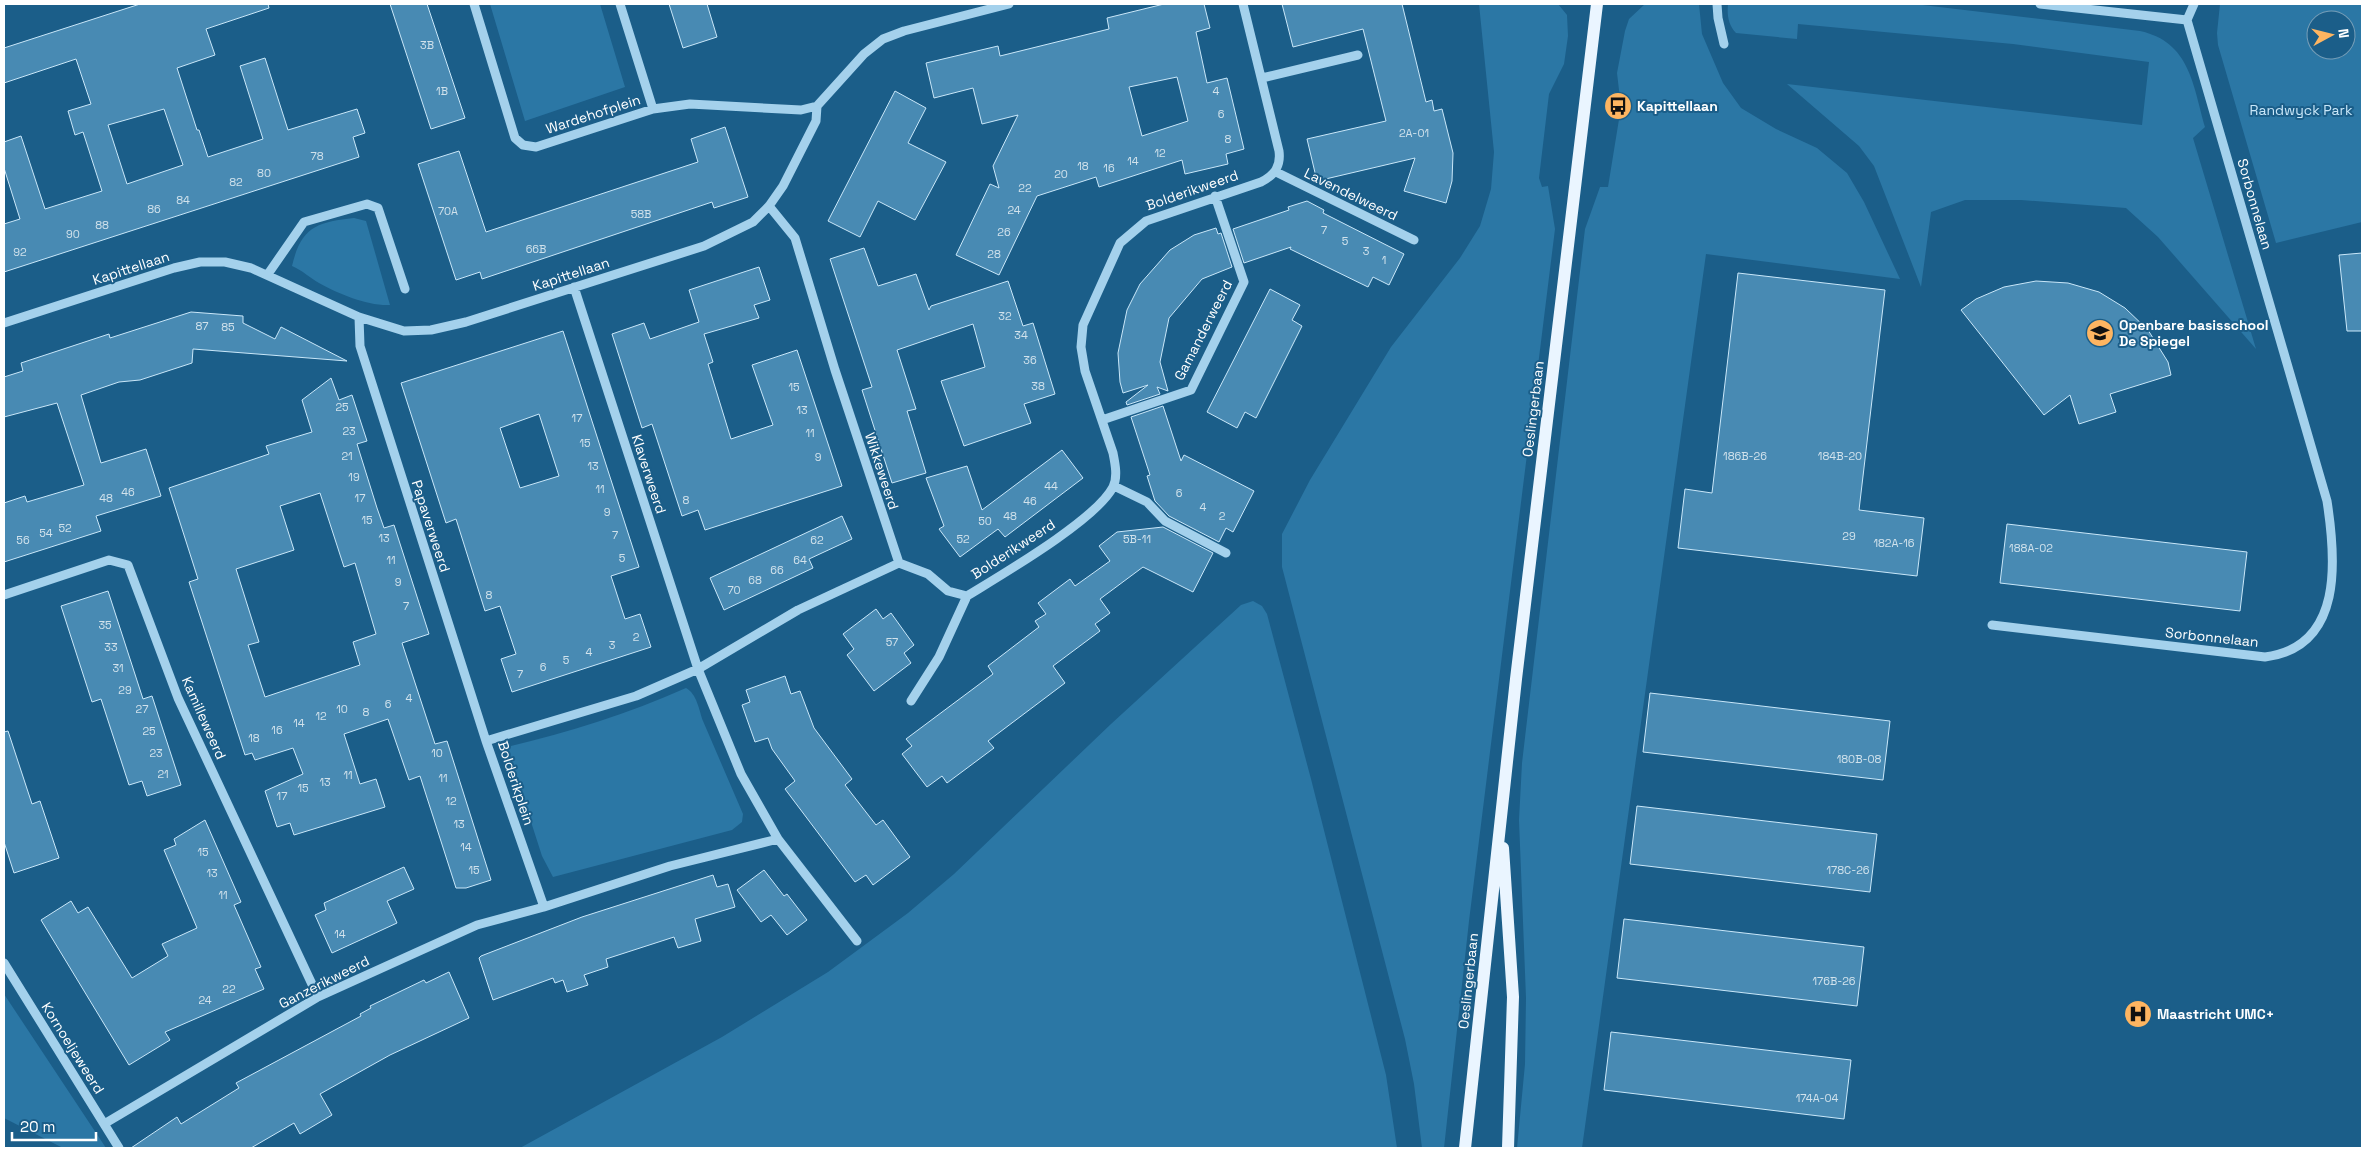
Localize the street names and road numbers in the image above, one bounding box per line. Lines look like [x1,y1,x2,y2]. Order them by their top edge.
street label: Wardehofplein [543,90,643,138]
street label: Sorbonnelaan [2233,156,2277,252]
street label: Lavendelweerd [1301,164,1401,224]
street label: Bolderikweerd [1143,166,1241,214]
street label: Kapittellaan [90,247,172,289]
street label: Kapittellaan [530,253,612,295]
street label: Gamanderweerd [1170,277,1236,383]
street label: Oeslingerbaan [1518,360,1548,458]
street label: Wikkeweerd [861,430,903,512]
street label: Klaverweerd [628,432,670,516]
street label: Papaverweerd [408,478,454,574]
street label: Bolderikweerd [968,515,1058,583]
street label: Sorbonnelaan [2164,623,2260,651]
street label: Kamilleweerd [178,674,230,762]
street label: Bolderikplein [494,739,538,827]
street label: Oeslingerbaan [1454,932,1482,1030]
street label: Ganzerikweerd [276,951,372,1013]
street label: Kornoeljeweerd [38,999,108,1097]

